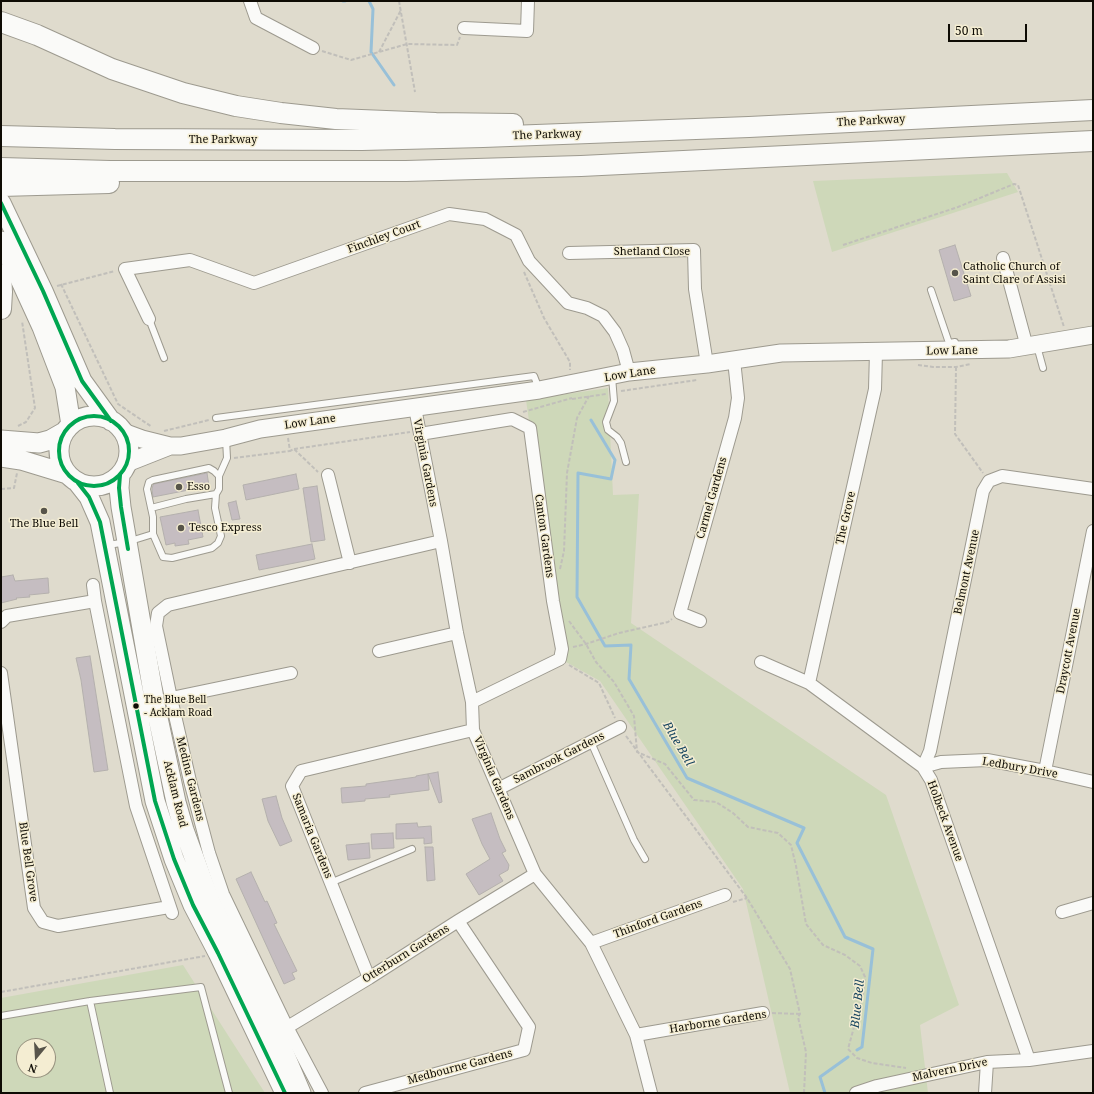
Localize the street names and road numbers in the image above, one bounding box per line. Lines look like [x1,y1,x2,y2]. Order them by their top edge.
street label: The Parkway [836,113,906,129]
street label: The Parkway [512,127,582,143]
street label: The Parkway [189,133,257,147]
street label: Finchley Court [346,218,422,256]
street label: Shetland Close [614,245,690,259]
street label: Low Lane [926,344,978,358]
street label: Low Lane [604,363,656,385]
street label: Low Lane [284,412,336,432]
street label: Virginia Gardens [410,418,440,508]
street label: Carmel Gardens [694,456,730,540]
street label: The Grove [833,490,859,546]
street label: Canton Gardens [532,493,556,579]
street label: Belmont Avenue [952,528,982,616]
street label: Draycott Avenue [1054,607,1084,695]
street label: Sambrook Gardens [511,729,607,787]
street label: Virginia Gardens [471,734,517,822]
street label: Medina Gardens [173,735,207,823]
street label: Ledbury Drive [981,755,1059,781]
street label: Acklam Road [160,759,190,829]
street label: Holbeck Avenue [924,779,966,863]
street label: Samaria Gardens [289,792,335,880]
street label: Blue Bell Grove [16,821,40,903]
street label: Thinford Gardens [612,897,704,941]
street label: Otterburn Gardens [360,922,452,986]
street label: Harborne Gardens [669,1008,767,1036]
street label: Medbourne Gardens [406,1047,514,1087]
street label: Malvern Drive [911,1056,989,1084]

